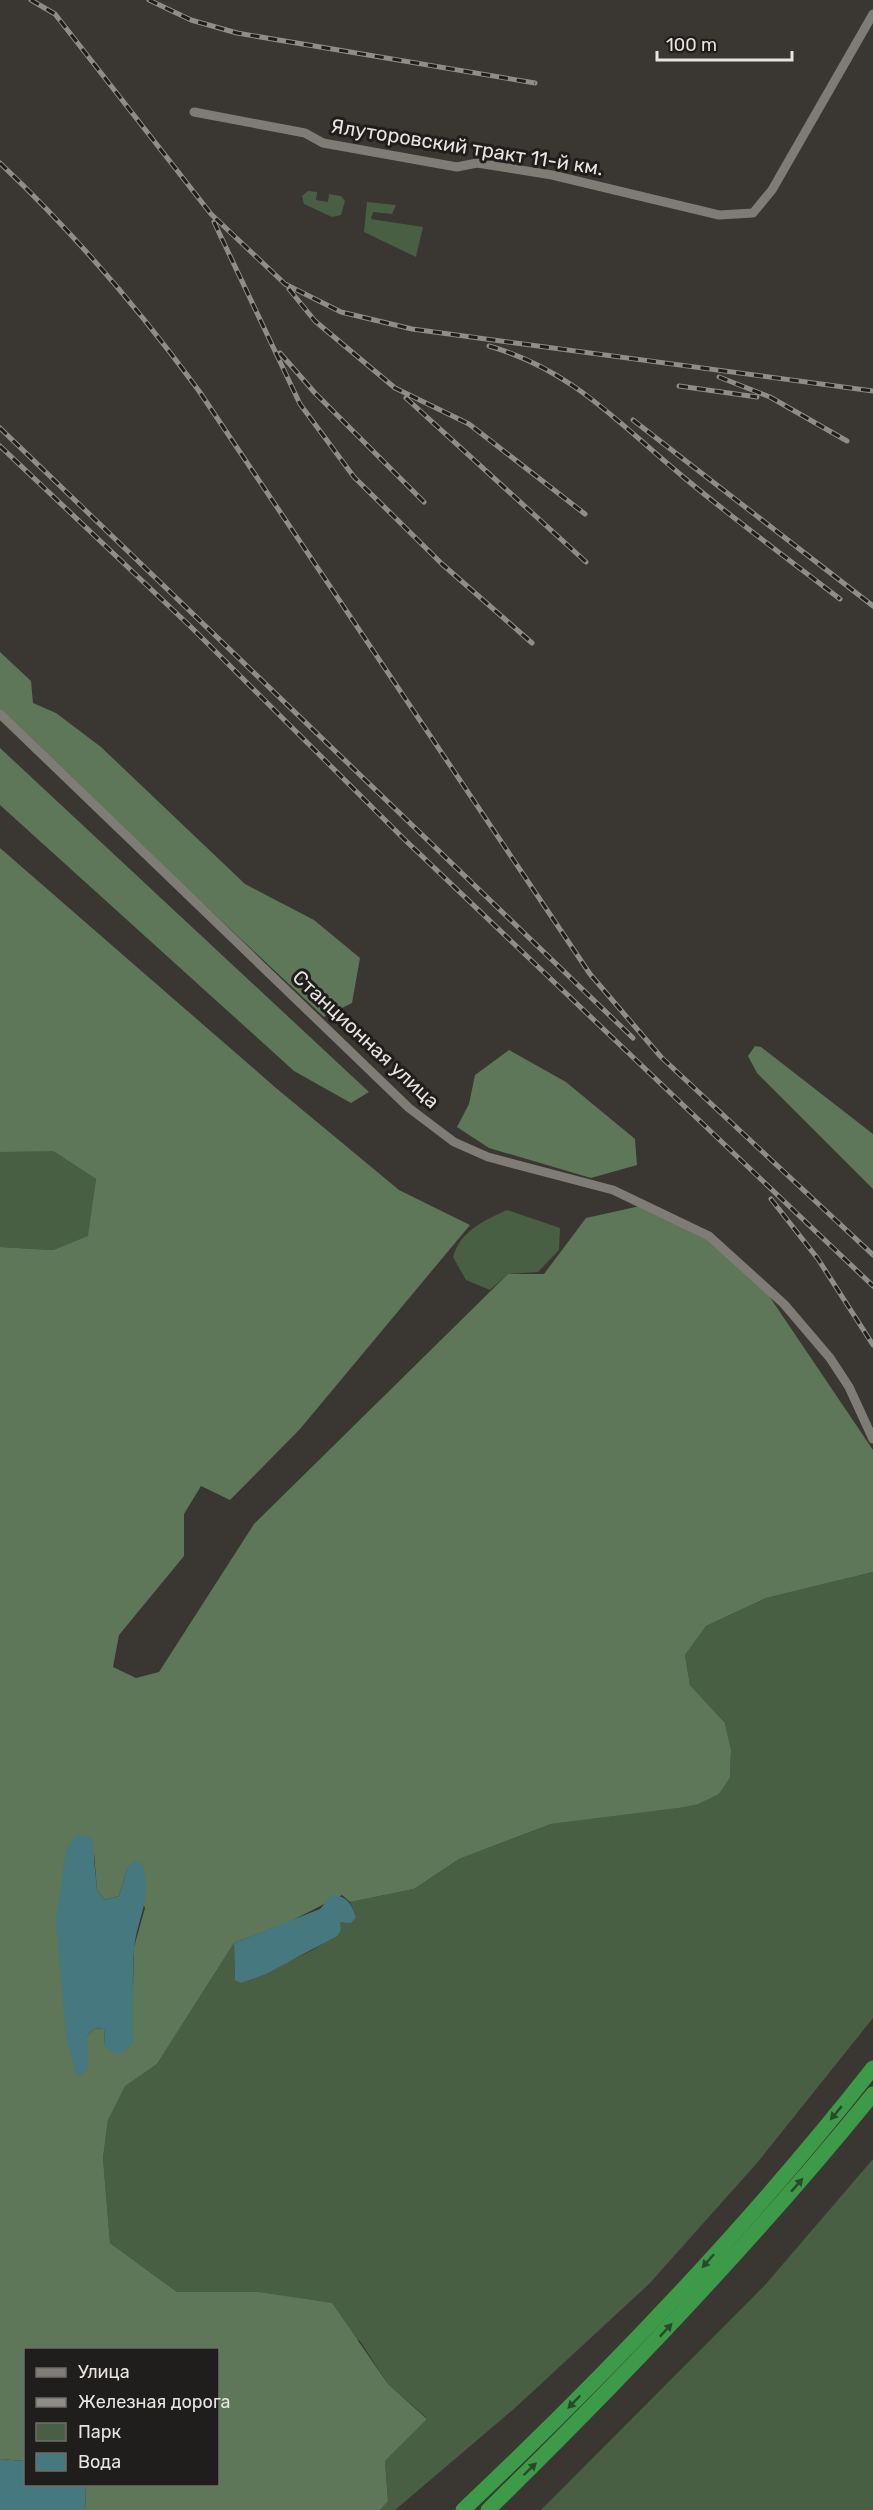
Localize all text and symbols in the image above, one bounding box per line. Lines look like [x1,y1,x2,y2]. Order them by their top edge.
scale bar [657,24,792,62]
text: 100 m [666,34,717,56]
street label: Ялуторовский тракт 11-й км. [329,114,605,180]
street label: Станционная улица [288,965,444,1113]
one-way arrow [831,2106,843,2121]
one-way arrow [790,2178,803,2193]
one-way arrow [701,2253,715,2268]
one-way arrow [659,2324,673,2338]
legend [24,2348,219,2486]
text: Улица [78,2361,130,2383]
text: Железная дорога [78,2391,231,2413]
one-way arrow [568,2395,582,2409]
text: Парк [78,2421,122,2443]
text: Вода [78,2451,121,2473]
one-way arrow [522,2463,536,2477]

